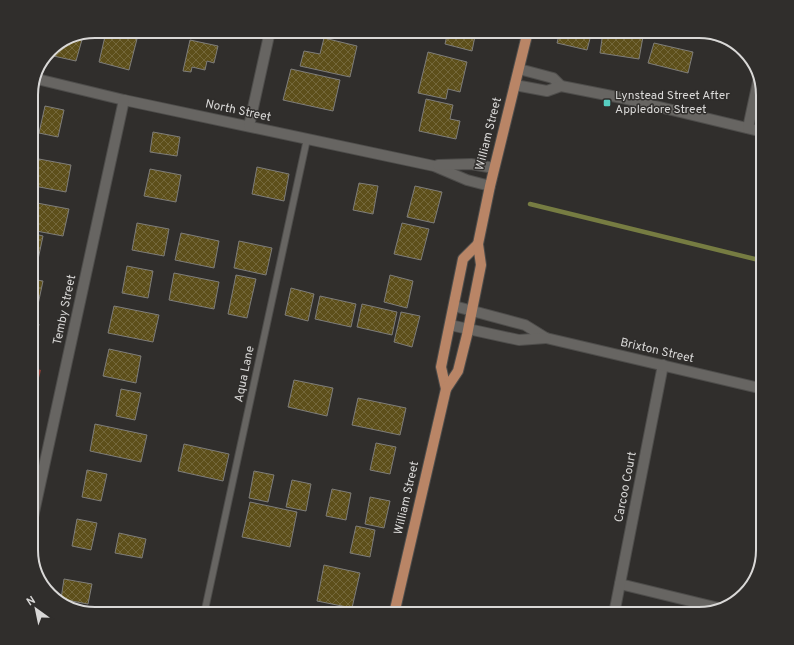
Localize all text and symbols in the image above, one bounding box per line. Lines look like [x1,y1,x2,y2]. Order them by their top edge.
place label: Lynstead Street After Appledore Street [615,88,730,118]
street label: North Street [204,96,272,126]
street label: William Street [472,96,506,172]
marker: Lynstead Street After Appledore Street [602,98,612,108]
street label: Temby Street [50,273,80,347]
street label: Brixton Street [619,335,695,367]
street label: Aqua Lane [231,344,259,404]
street label: Carcoo Court [611,450,641,524]
street label: William Street [391,460,423,536]
north arrow [16,589,56,629]
text: N [24,593,38,609]

